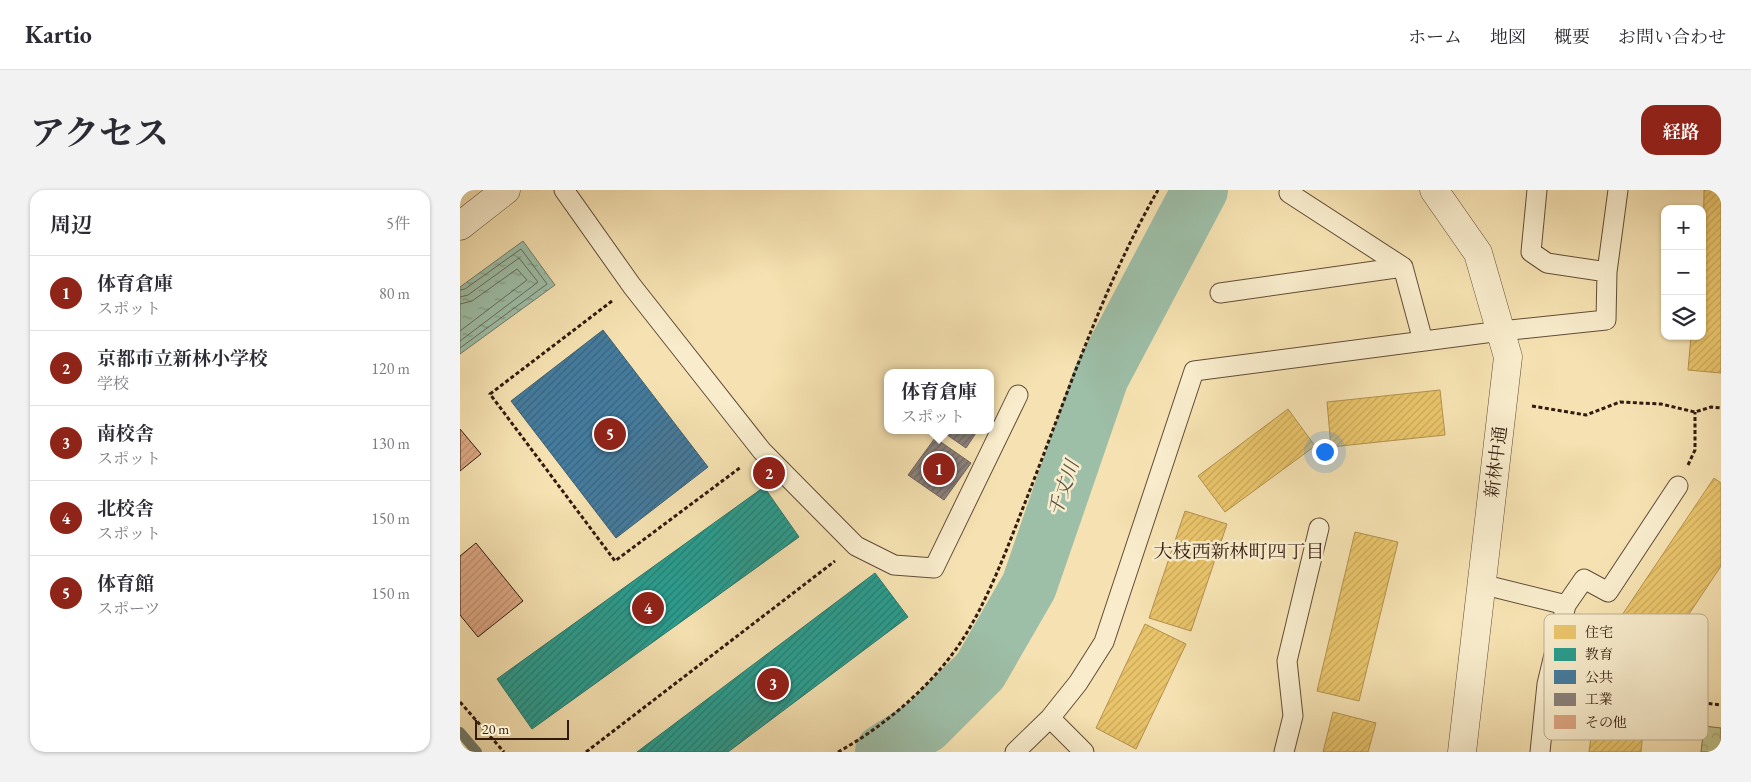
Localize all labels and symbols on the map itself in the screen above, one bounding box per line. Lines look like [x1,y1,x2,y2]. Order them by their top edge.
pin: 5 [594,415,626,453]
street label: 新林中通 [1480,425,1511,499]
your location [1312,439,1338,465]
pin: 1 [923,450,955,488]
pin: 2 [753,454,785,492]
water label: 千丈川 [1042,455,1085,519]
district label: 大枝西新林町四丁目 [1153,539,1325,564]
pin: 4 [632,589,664,627]
legend [1544,614,1708,740]
text: 住宅 [1585,623,1613,641]
text: 教育 [1585,645,1613,663]
pin: 3 [757,665,789,703]
text: 公共 [1585,668,1613,686]
text: 工業 [1585,690,1613,708]
text: その他 [1585,713,1627,731]
scale bar [475,717,569,740]

